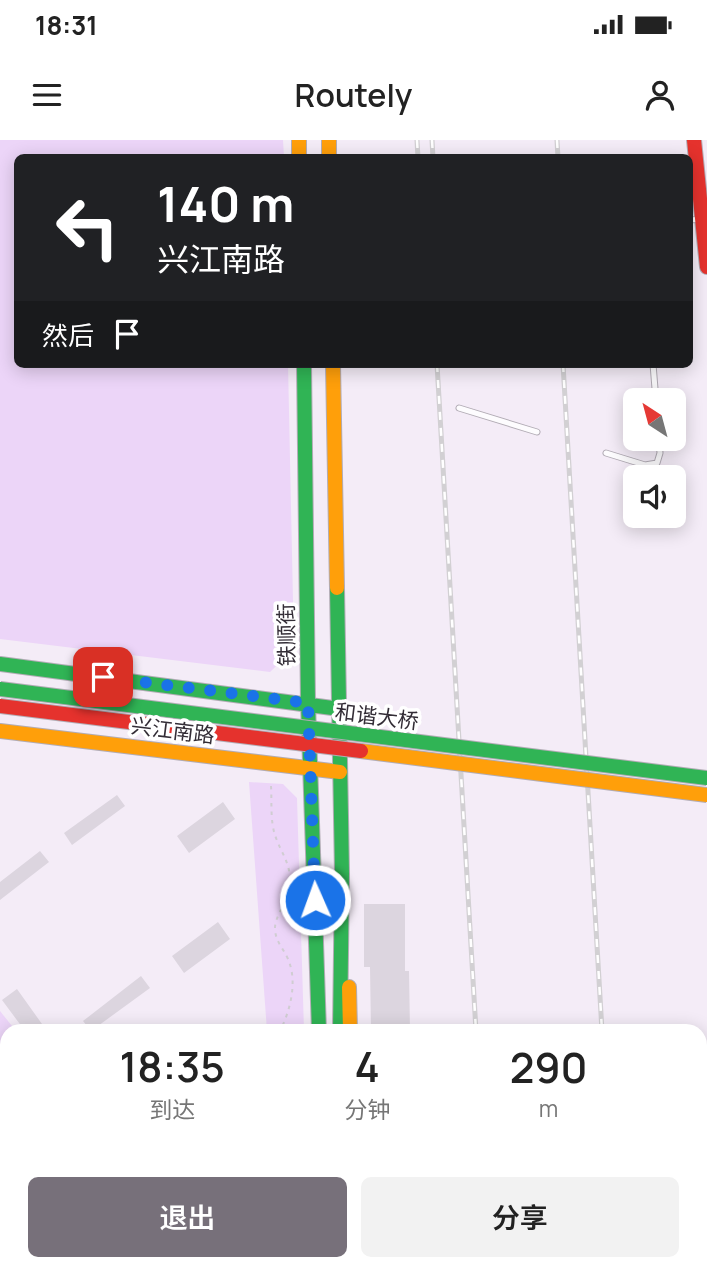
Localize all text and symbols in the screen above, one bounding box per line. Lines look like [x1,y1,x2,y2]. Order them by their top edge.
text: 18:31 [35,7,98,43]
text: Routely [295,73,412,117]
icon: menu [28,76,66,114]
icon: person [641,76,679,114]
text: 140 m [157,170,294,237]
icon: left [42,182,133,273]
text: 兴江南路 [157,237,285,281]
icon: arrive [108,315,146,353]
text: 然后 [42,317,94,353]
north arrow [623,388,686,452]
map controls [623,388,686,528]
button: sound [623,465,686,528]
street label: 铁顺街 [271,603,301,667]
pin [73,647,133,707]
icon: arrive [84,658,122,696]
street label: 和谐大桥 [334,697,420,735]
street label: 兴江南路 [130,711,216,749]
position arrow [278,863,352,937]
text: 18:35 [119,1037,225,1095]
text: 4 [355,1037,380,1095]
text: 290 [510,1038,587,1096]
text: m [539,1092,558,1124]
text: 到达 [149,1093,195,1125]
text: 分钟 [344,1093,390,1125]
button: 退出 [28,1177,347,1257]
button: 分享 [361,1177,679,1257]

